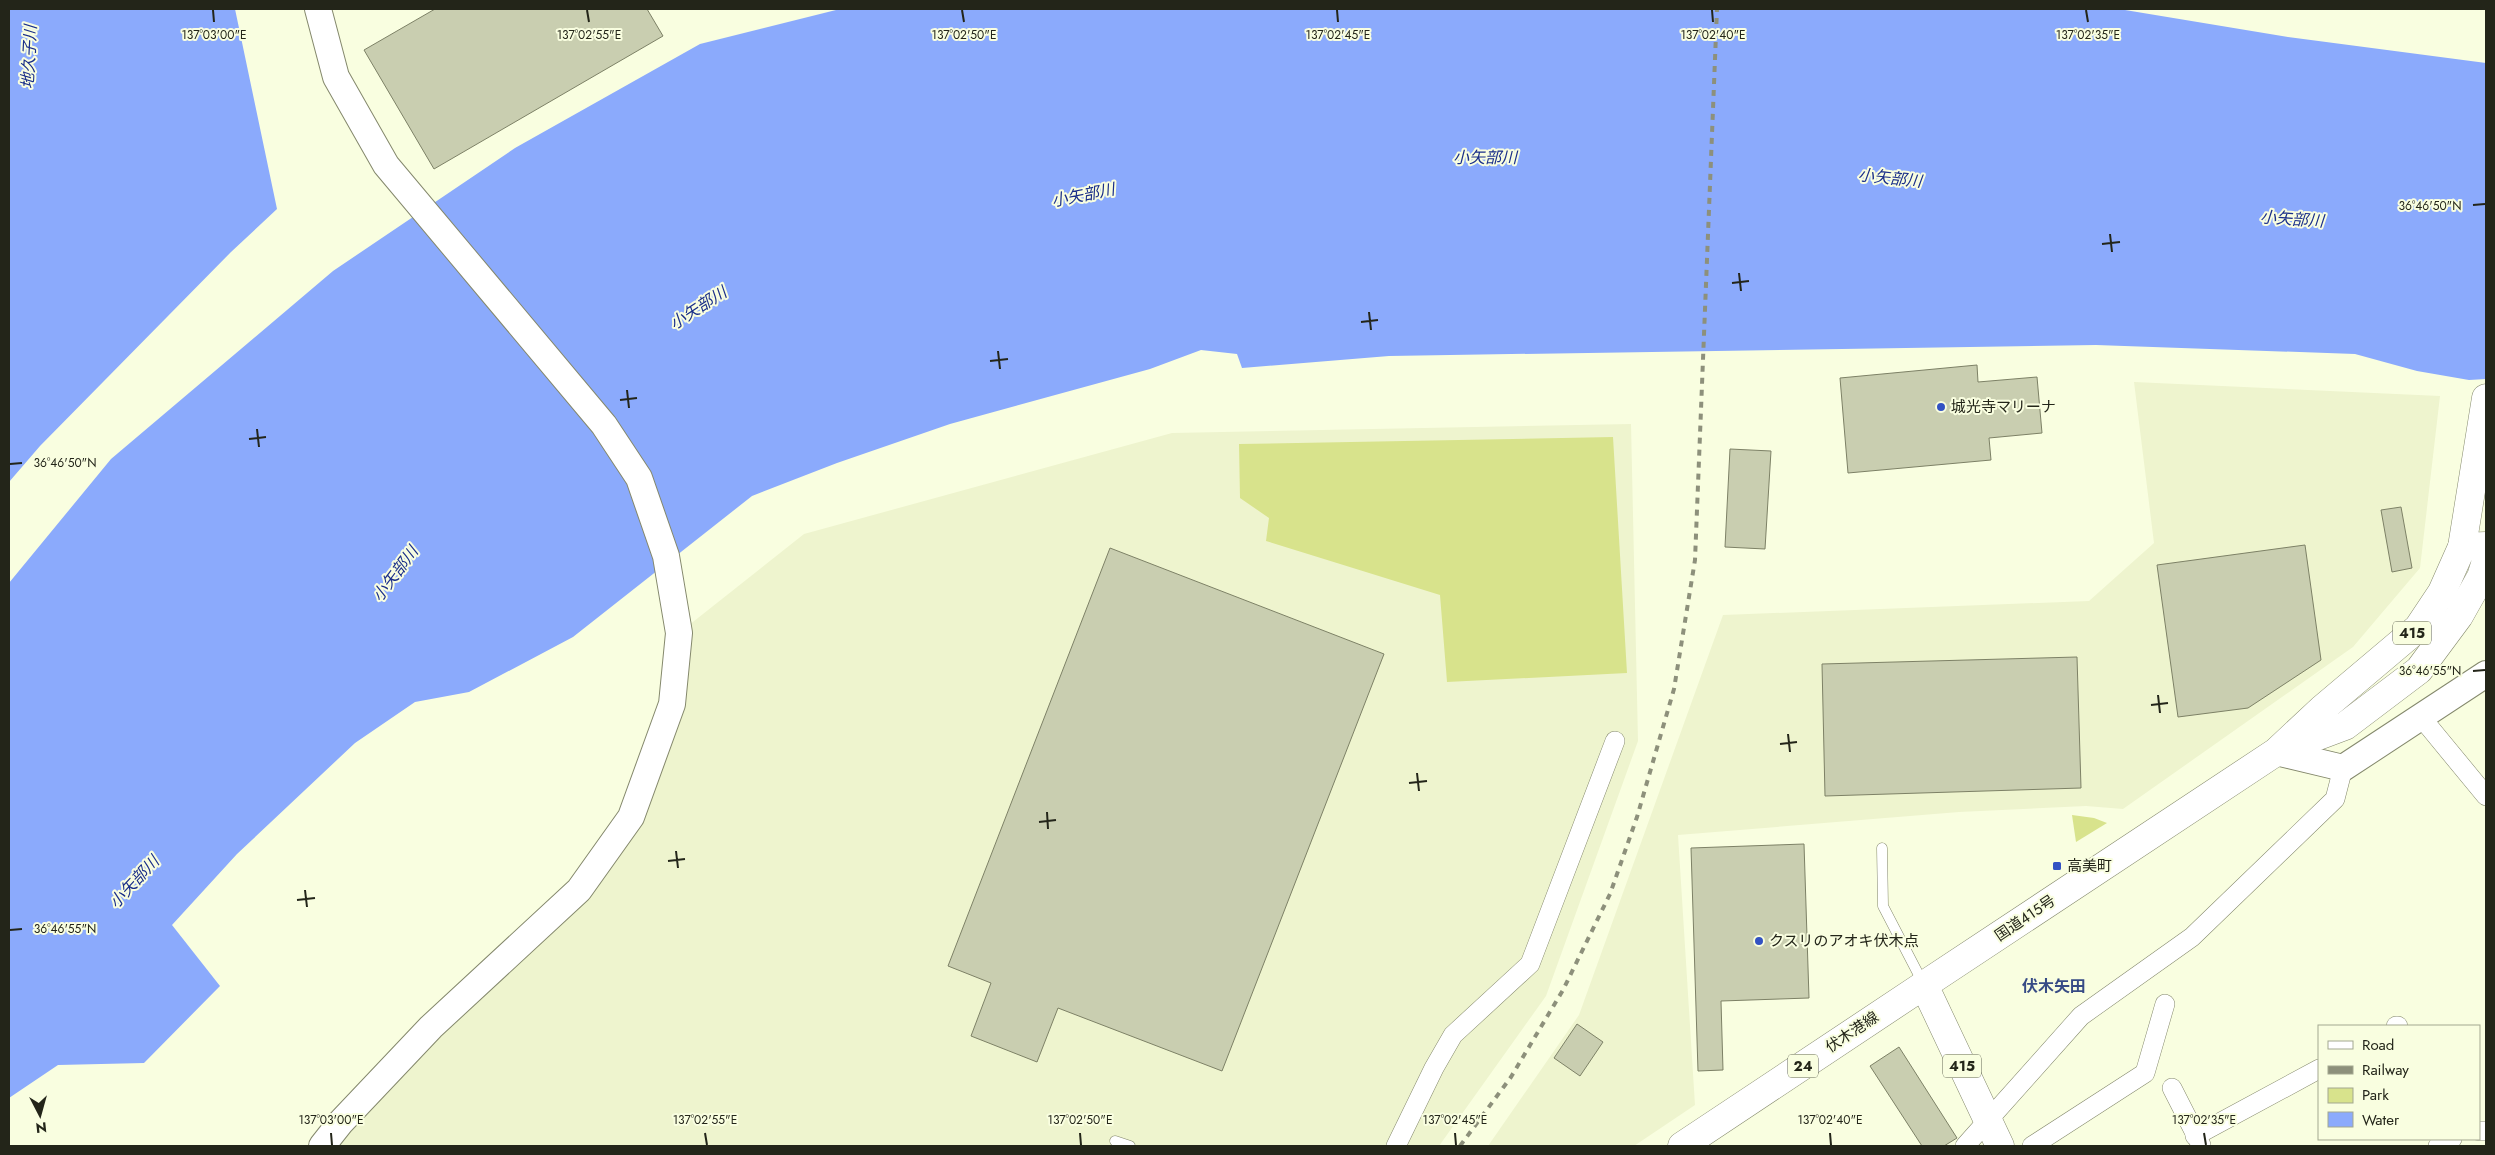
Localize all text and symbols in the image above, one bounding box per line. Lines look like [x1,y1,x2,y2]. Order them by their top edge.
water label: 地久子川 [16,22,42,90]
text: 137°03'00"E [181,26,247,44]
text: 137°02'55"E [557,26,621,44]
text: 137°02'50"E [931,26,997,44]
text: 137°02'45"E [1306,26,1370,44]
text: 137°02'40"E [1680,26,1746,44]
text: 137°02'35"E [2056,26,2120,44]
water label: 小矢部川 [1453,146,1519,169]
water label: 小矢部川 [1857,163,1925,193]
water label: 小矢部川 [1049,177,1119,212]
text: 36°46'50"N [2399,197,2461,215]
water label: 小矢部川 [2259,205,2327,233]
water label: 小矢部川 [665,280,733,335]
place label: 城光寺マリーナ [1951,396,2056,418]
marker: 城光寺マリーナ [1935,401,1947,413]
text: 36°46'50"N [34,454,96,472]
water label: 小矢部川 [367,540,425,606]
road number: 415 [2393,622,2431,644]
text: 36°46'55"N [2399,662,2461,680]
water label: 小矢部川 [104,849,166,913]
place label: 高美町 [2067,855,2112,877]
marker: 高美町 [2051,860,2063,872]
street label: 国道415号 [1990,890,2060,946]
text: 36°46'55"N [34,920,96,938]
place label: クスリのアオキ伏木点 [1769,930,1919,952]
marker: クスリのアオキ伏木点 [1753,935,1765,947]
district label: 伏木矢田 [2022,975,2086,998]
street label: 伏木港線 [1821,1006,1883,1058]
legend [2318,1025,2480,1140]
text: Road [2362,1034,2394,1056]
road number: 24 [1788,1054,1818,1078]
road number: 415 [1943,1054,1981,1078]
text: Railway [2362,1059,2409,1081]
text: Park [2362,1084,2389,1106]
north arrow [15,1090,65,1140]
text: Water [2362,1109,2400,1131]
text: 137°03'00"E [298,1111,364,1129]
text: 137°02'55"E [673,1111,737,1129]
text: 137°02'50"E [1047,1111,1113,1129]
text: 137°02'45"E [1423,1111,1487,1129]
text: 137°02'40"E [1797,1111,1863,1129]
text: 137°02'35"E [2172,1111,2236,1129]
text: N [35,1117,48,1138]

